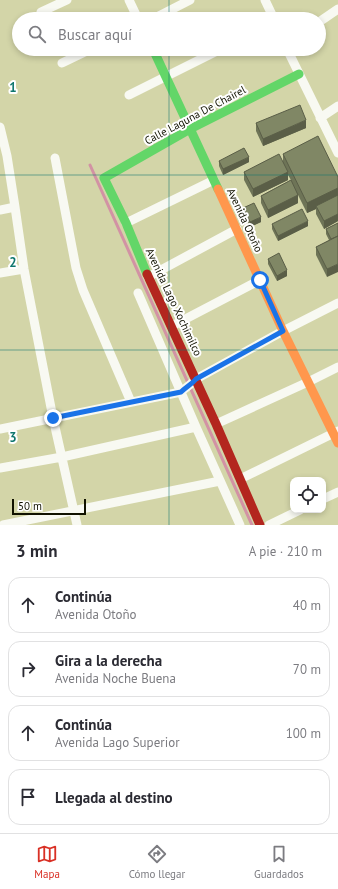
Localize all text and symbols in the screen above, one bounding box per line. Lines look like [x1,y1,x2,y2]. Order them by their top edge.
search box [12,12,326,56]
icon: search [26,23,48,45]
text: Buscar aquí [58,25,132,44]
text: 1 [9,79,17,96]
street label: Calle Laguna De Chairel [142,82,249,148]
street label: Avenida Otoño [224,186,266,254]
street label: Avenida Lago Xochimilco [143,246,205,358]
text: 2 [9,254,17,271]
route start [251,271,269,289]
route end [44,409,62,427]
text: 3 [9,429,17,446]
map controls [290,477,326,513]
button: locate [290,477,326,513]
scale bar [12,497,86,516]
text: 50 m [18,499,42,513]
text: 3 min [16,540,57,562]
text: A pie · 210 m [249,543,322,560]
text: Continúa [55,587,112,606]
icon: ahead [17,594,39,616]
text: 40 m [293,597,321,614]
text: Avenida Otoño [55,606,137,623]
text: Gira a la derecha [55,651,162,670]
icon: right [17,658,39,680]
text: 70 m [293,661,321,678]
text: Avenida Noche Buena [55,670,176,687]
text: Continúa [55,715,112,734]
icon: ahead [17,722,39,744]
text: 100 m [286,725,321,742]
text: Avenida Lago Superior [55,734,180,751]
icon: arrive [17,786,39,808]
text: Llegada al destino [55,788,173,807]
tab: Mapa [34,843,60,881]
tab: Cómo llegar [129,843,185,881]
tab: Guardados [254,843,304,881]

